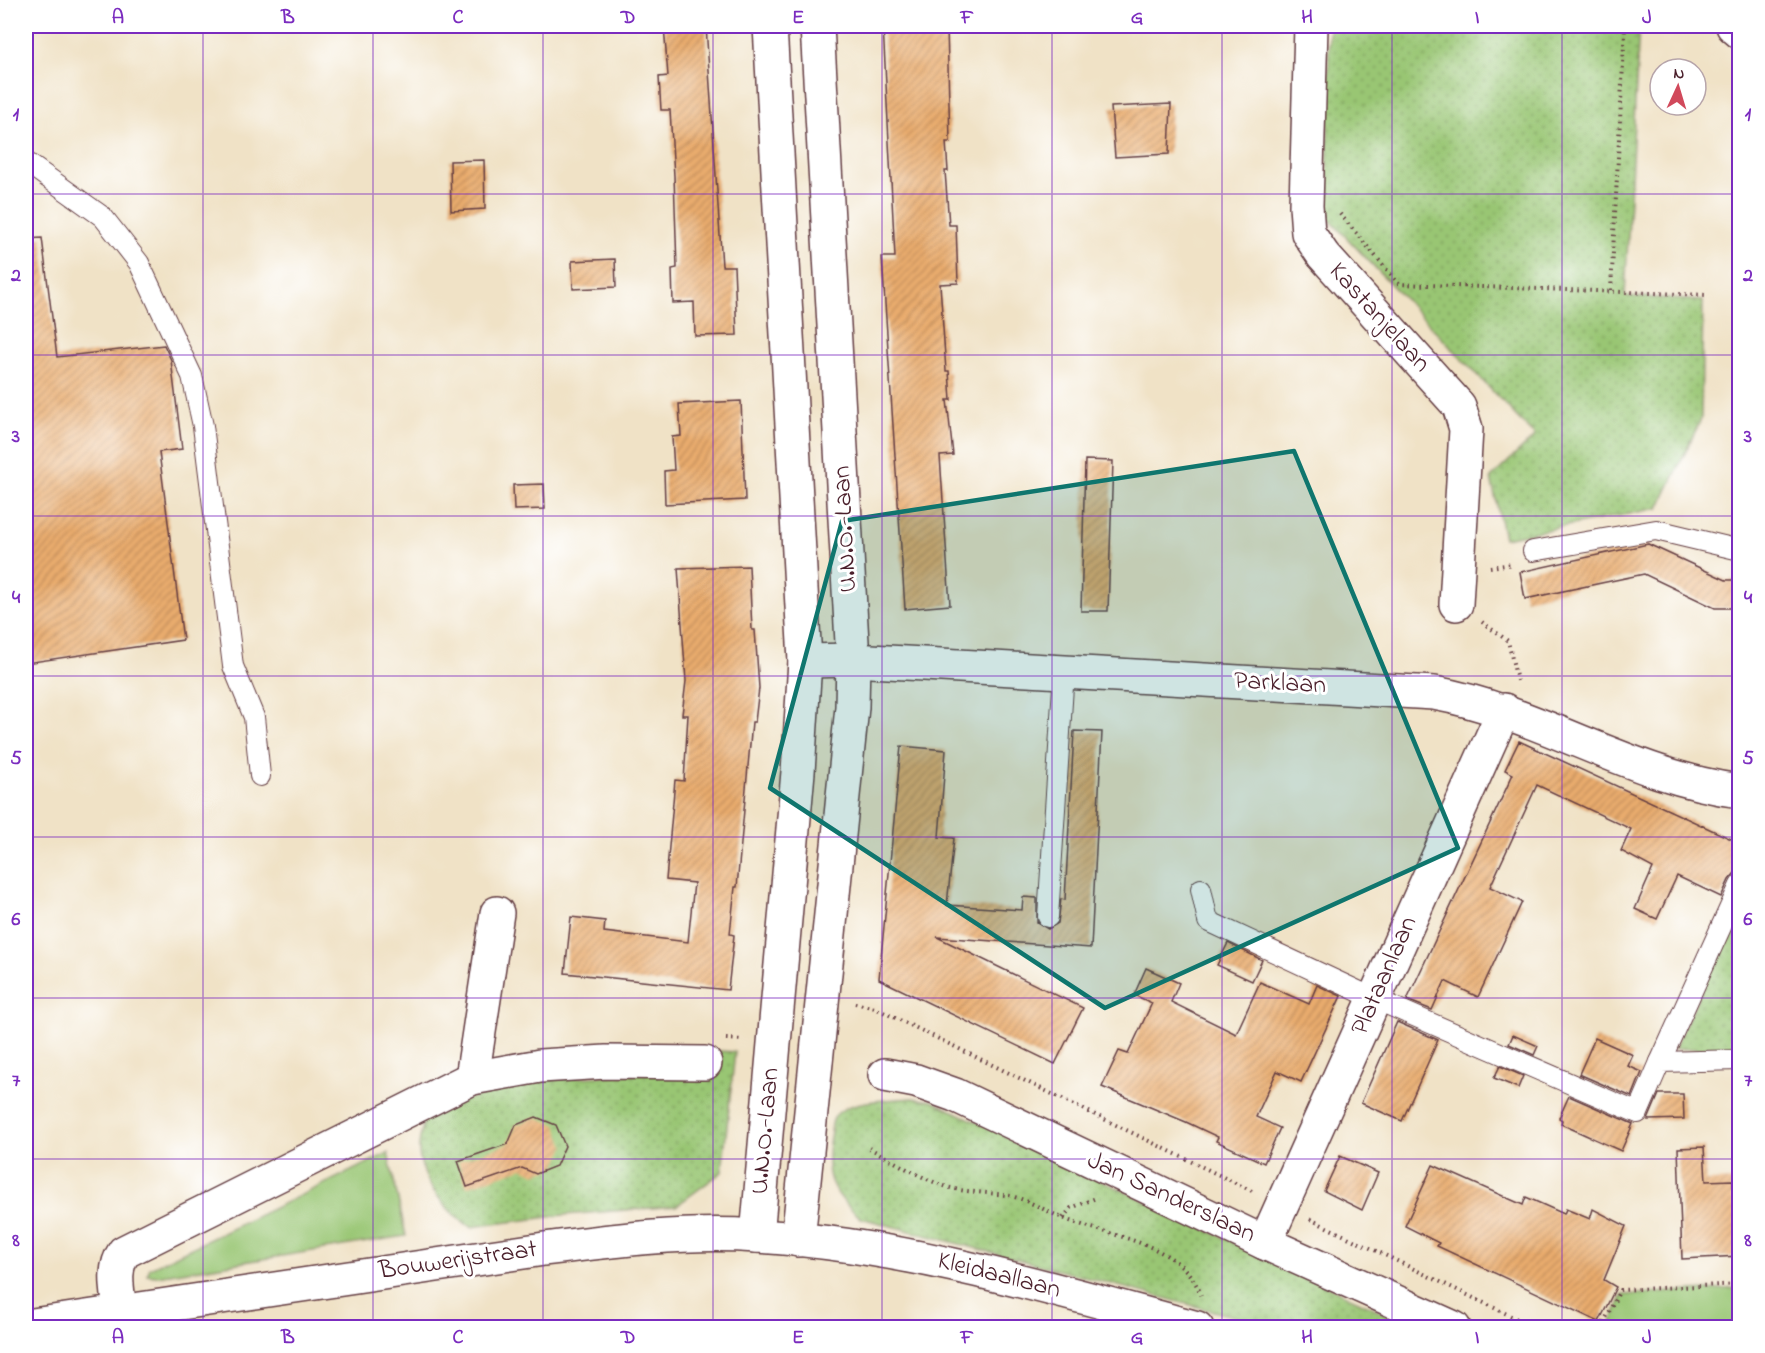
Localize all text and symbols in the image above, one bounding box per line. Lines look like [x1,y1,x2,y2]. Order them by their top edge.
text: A [112,4,124,33]
text: B [280,4,295,33]
text: C [453,4,464,33]
text: D [620,4,635,33]
text: E [792,4,804,33]
text: F [960,4,974,33]
text: G [1131,4,1144,33]
text: H [1301,4,1313,33]
text: I [1475,4,1480,33]
text: J [1642,4,1652,33]
north arrow [1648,57,1708,117]
text: N [1673,62,1685,86]
text: 1 [13,101,20,130]
text: 1 [1745,101,1752,130]
street label: Kastanjelaan [1319,254,1439,382]
text: 2 [10,262,21,291]
text: 2 [1742,262,1753,291]
text: 3 [11,423,20,452]
text: 3 [1743,423,1752,452]
street label: U.N.O.-Laan [824,464,868,594]
text: 4 [12,584,21,613]
text: 4 [1744,584,1753,613]
street label: Parklaan [1233,663,1327,705]
text: 5 [10,745,22,774]
text: 5 [1742,745,1754,774]
text: 6 [12,906,21,935]
text: 6 [1744,906,1753,935]
street label: Plataanlaan [1342,910,1428,1042]
street label: U.N.O.-Laan [742,1066,790,1196]
text: 7 [12,1067,21,1096]
text: 7 [1744,1067,1753,1096]
street label: Jan Sanderslaan [1080,1142,1262,1254]
text: 8 [11,1227,20,1256]
text: 8 [1743,1227,1752,1256]
street label: Bouwerijstraat [375,1231,540,1291]
street label: Kleidaallaan [933,1242,1065,1310]
text: A [112,1324,124,1353]
text: B [280,1324,295,1353]
text: C [453,1324,464,1353]
text: D [620,1324,635,1353]
text: E [792,1324,804,1353]
text: F [960,1324,974,1353]
text: G [1131,1324,1144,1353]
text: H [1301,1324,1313,1353]
text: I [1475,1324,1480,1353]
text: J [1642,1324,1652,1353]

